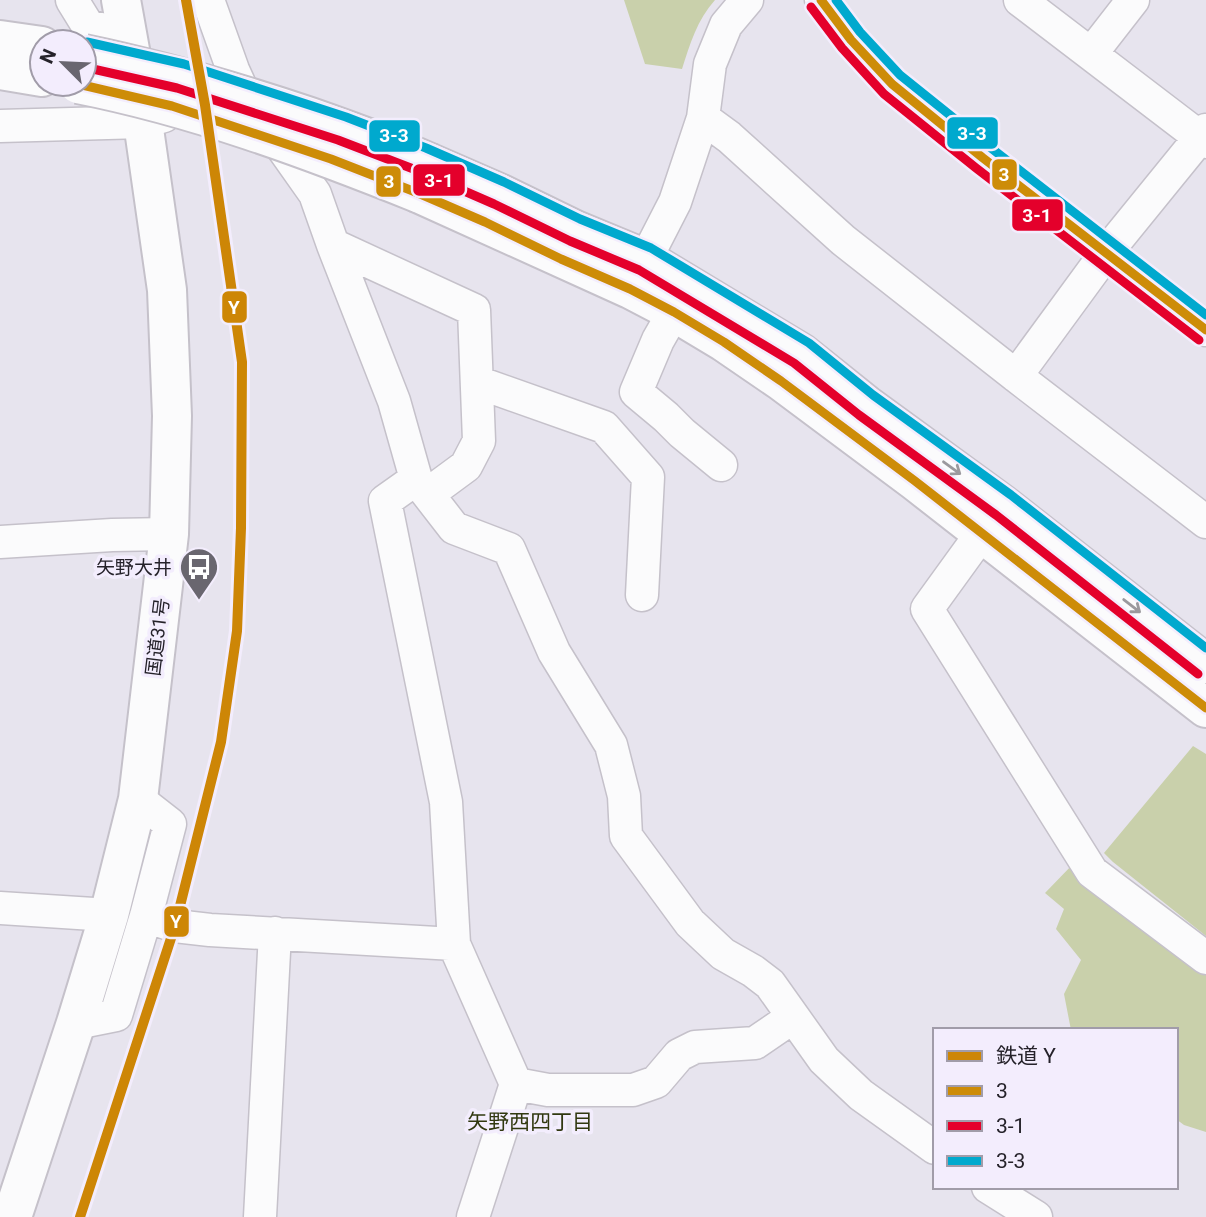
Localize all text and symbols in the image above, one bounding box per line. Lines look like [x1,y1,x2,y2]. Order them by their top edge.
north arrow [28,28,98,98]
text: N [35,45,61,67]
line badge: 3-3 [946,116,999,150]
line badge: 3-3 [368,119,421,153]
text: 3-3 [957,122,987,145]
text: 3-3 [379,124,409,147]
line badge: 3 [991,158,1018,191]
line badge: 3-1 [412,163,466,197]
text: 3 [999,163,1009,186]
line badge: 3 [375,165,402,198]
text: 3-1 [424,169,454,192]
text: 3 [384,170,394,193]
line badge: 3-1 [1011,198,1064,232]
text: 3-1 [1022,204,1052,227]
line badge: Y [221,290,248,324]
text: Y [228,296,240,319]
one-way arrow [942,460,961,475]
bus stop icon: 矢野大井 [178,546,220,601]
place label: 矢野大井 [96,556,172,579]
street label: 国道31号 [141,597,174,677]
one-way arrow [1123,599,1141,614]
line badge: Y [163,905,190,938]
text: Y [170,910,182,933]
legend [933,1028,1178,1189]
text: 鉄道 Y [996,1044,1056,1068]
text: 3 [996,1079,1008,1103]
district label: 矢野西四丁目 [467,1110,593,1134]
text: 3-1 [996,1114,1025,1138]
text: 3-3 [996,1149,1025,1173]

